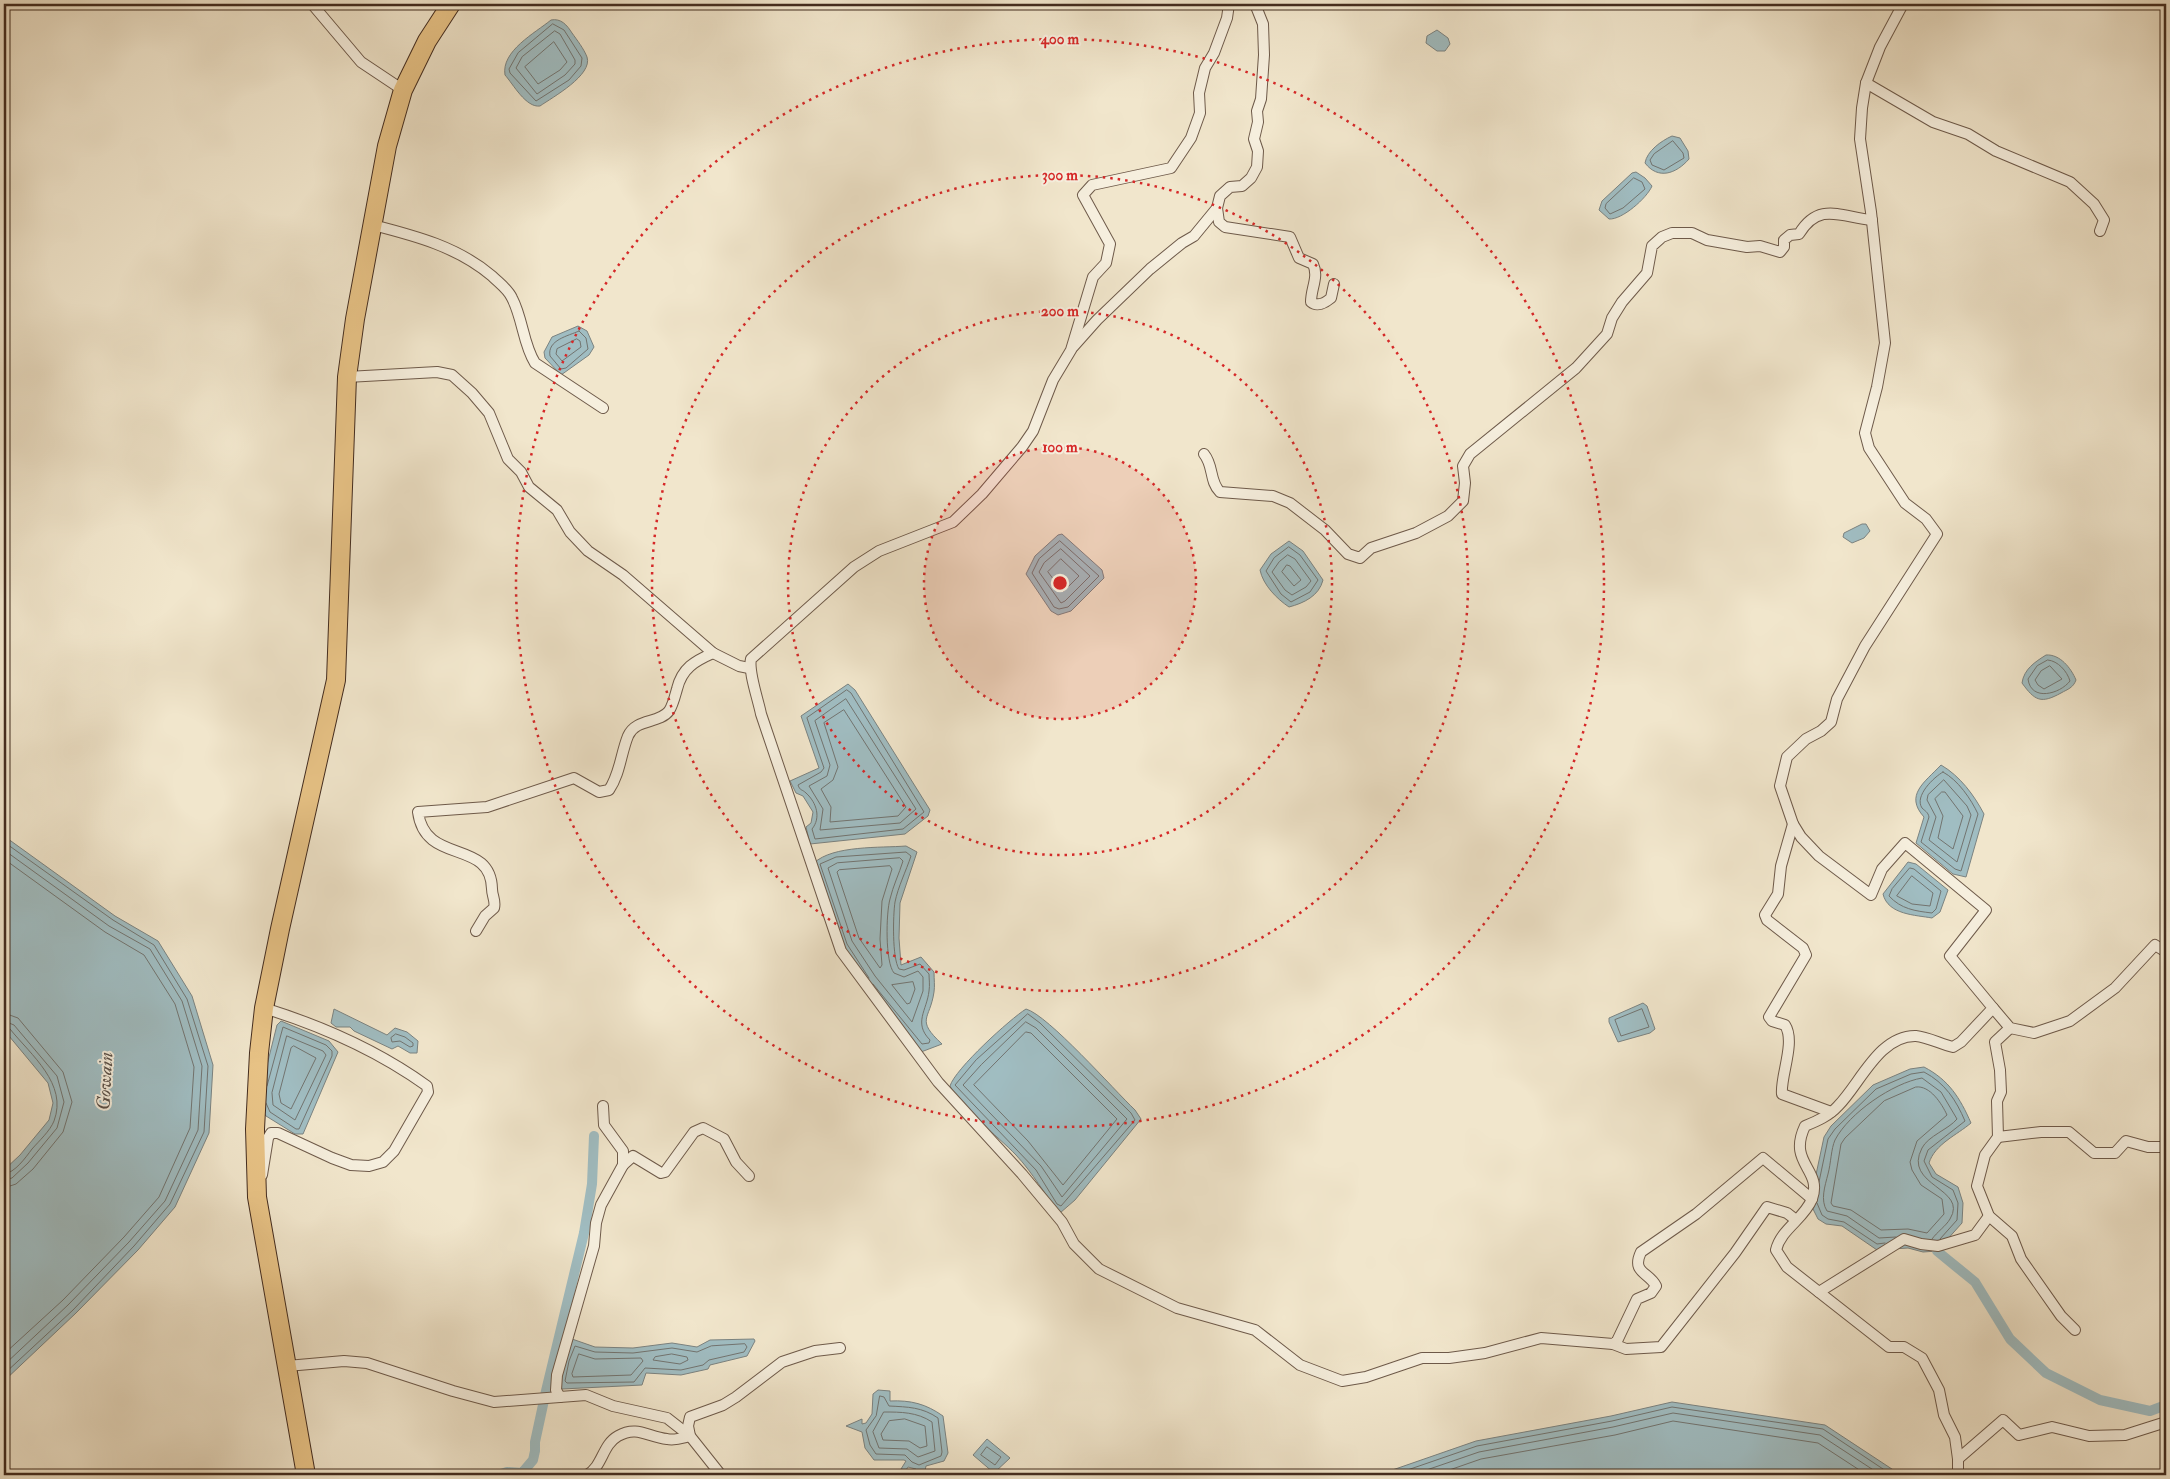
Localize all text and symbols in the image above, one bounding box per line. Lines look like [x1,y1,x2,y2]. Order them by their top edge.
text: 400 m [1040,30,1079,49]
text: 300 m [1042,166,1078,185]
text: 200 m [1041,302,1079,321]
text: 100 m [1042,438,1078,457]
centre of rings [1051,574,1069,592]
water label: Gowain [91,1051,119,1111]

